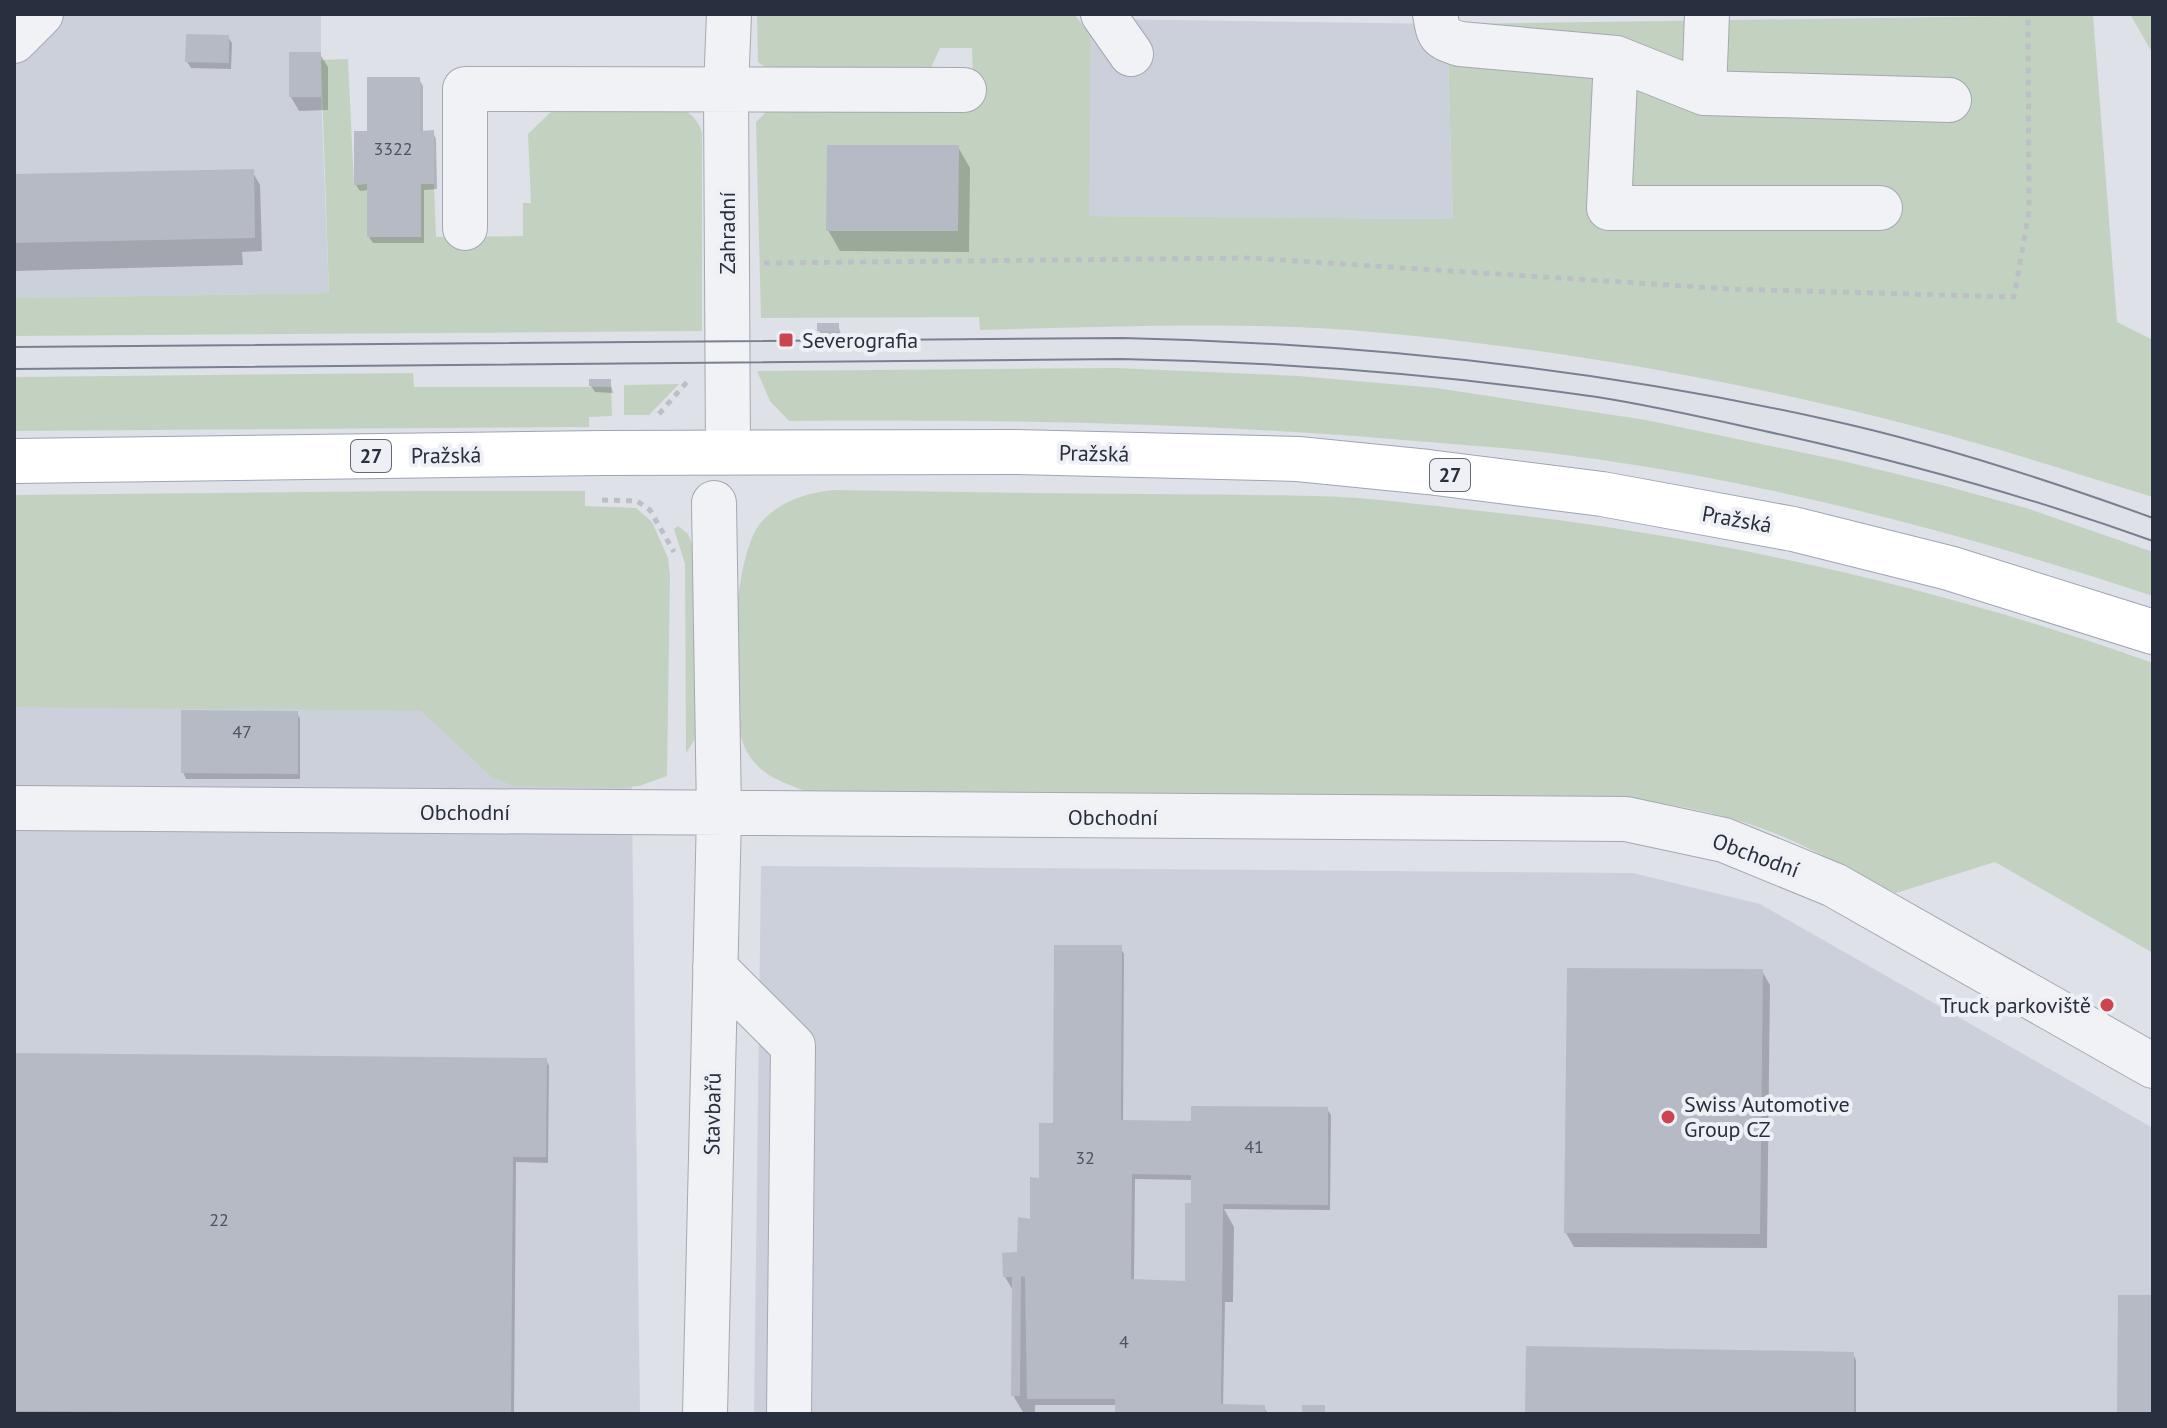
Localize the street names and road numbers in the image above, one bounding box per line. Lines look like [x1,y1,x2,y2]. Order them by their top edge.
street label: Zahradní [713,192,741,274]
street label: Pražská [1059,438,1129,468]
road number: 27 [351,440,391,472]
street label: Pražská [411,440,481,470]
road number: 27 [1430,459,1470,491]
street label: Pražská [1700,499,1774,539]
street label: Obchodní [420,798,510,826]
street label: Obchodní [1068,803,1158,831]
street label: Obchodní [1709,826,1803,884]
street label: Stavbařů [697,1072,727,1156]

